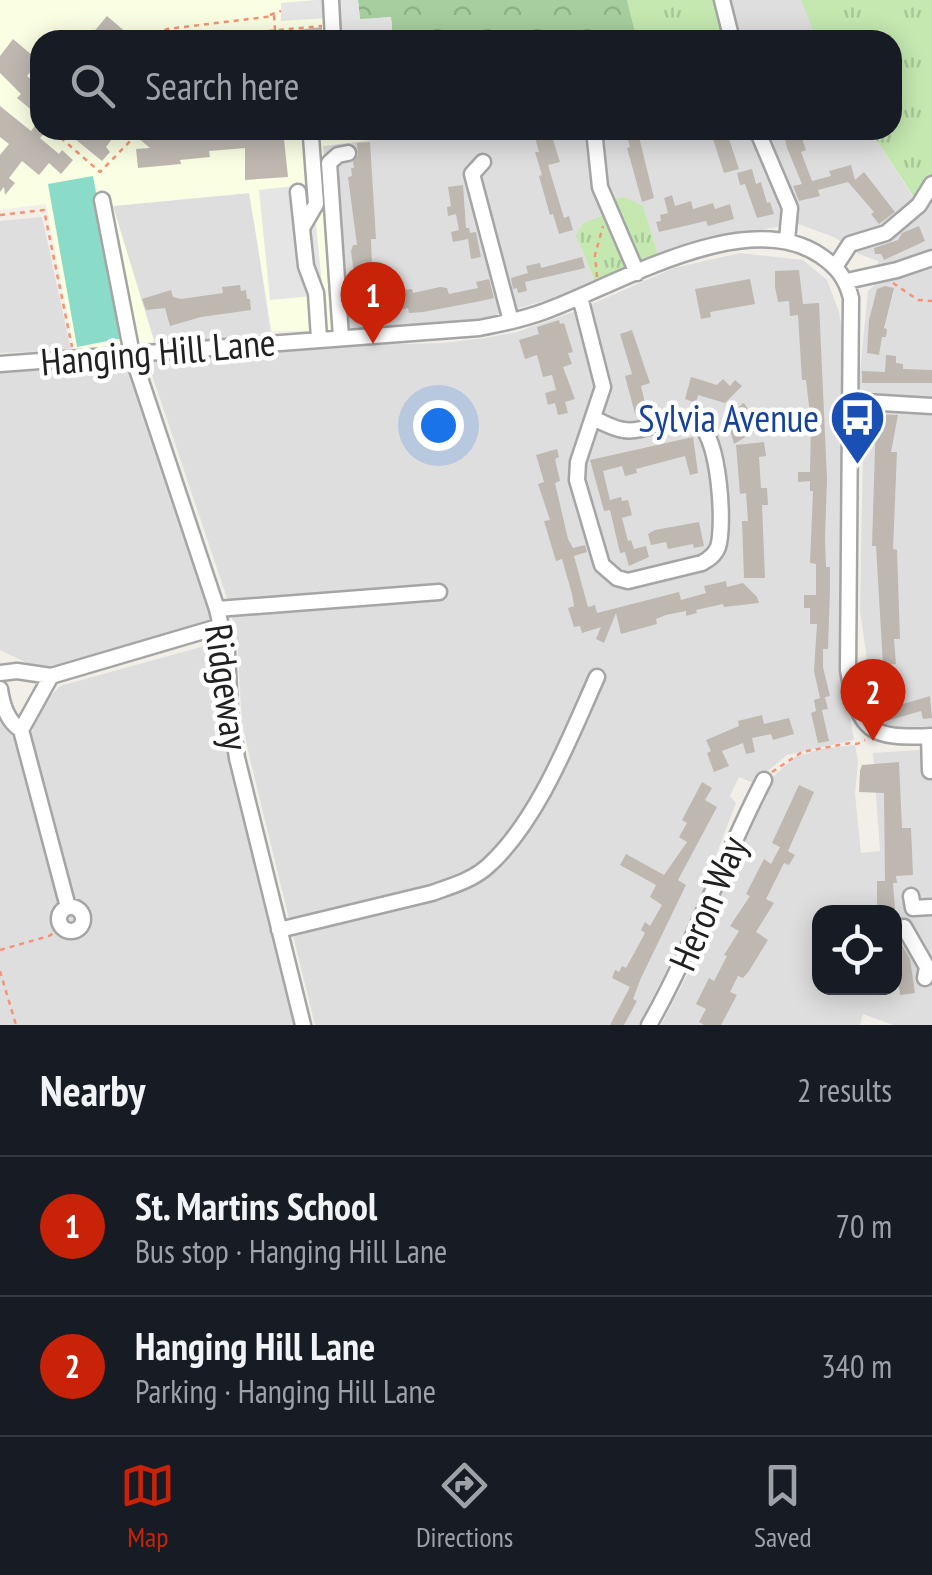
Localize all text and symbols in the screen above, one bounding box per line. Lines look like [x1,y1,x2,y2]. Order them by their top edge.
search box [30,30,902,140]
icon: search [65,58,120,113]
text: Search here [145,61,299,110]
pin: 1 [340,262,406,344]
street label: Hanging Hill Lane [39,316,277,386]
bus stop icon: Sylvia Avenue [828,387,888,466]
place label: Sylvia Avenue [638,393,819,442]
your location [413,400,464,451]
street label: Ridgeway [195,621,261,754]
pin: 2 [840,658,906,741]
street label: Heron Way [657,828,757,977]
map controls [812,905,902,995]
button: locate [812,905,902,995]
text: Nearby [40,1063,145,1118]
text: 2 results [797,1069,892,1111]
text: St. Martins School [135,1181,377,1230]
text: 1 [65,1205,80,1247]
text: 70 m [836,1205,892,1247]
text: Bus stop · Hanging Hill Lane [135,1230,447,1272]
text: Hanging Hill Lane [135,1321,375,1370]
text: 2 [65,1345,80,1387]
text: 340 m [821,1345,892,1387]
text: Parking · Hanging Hill Lane [135,1370,436,1412]
tab: Map [120,1458,175,1555]
tab: Directions [416,1458,513,1555]
tab: Saved [754,1458,812,1555]

